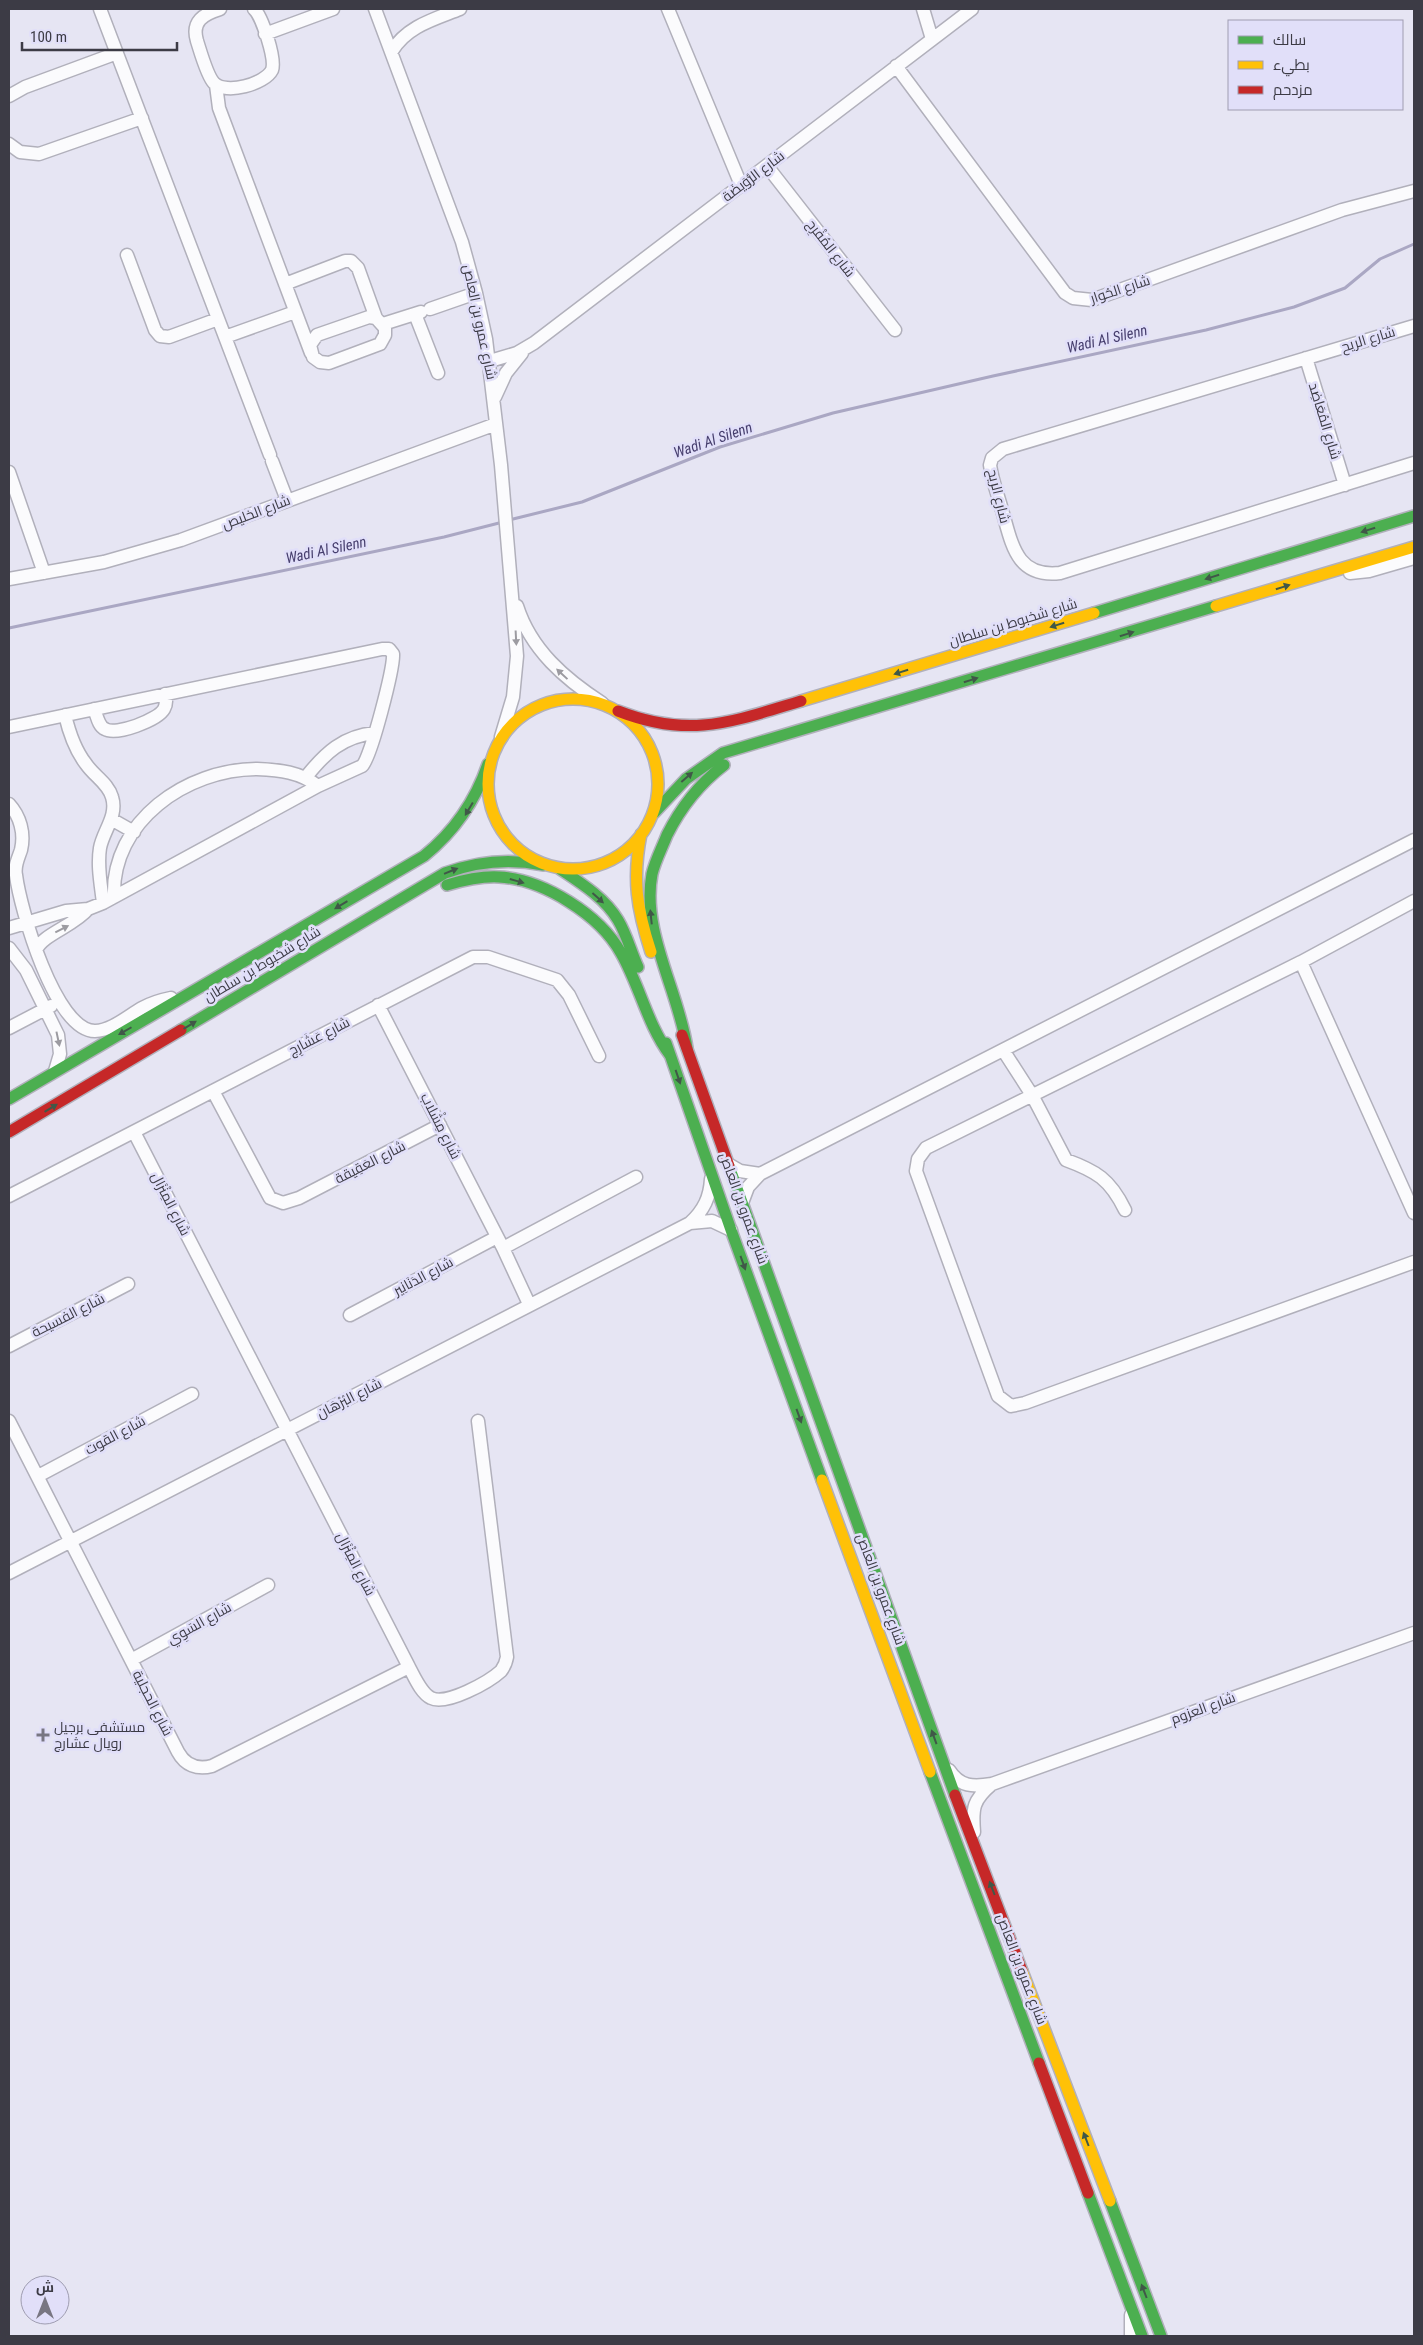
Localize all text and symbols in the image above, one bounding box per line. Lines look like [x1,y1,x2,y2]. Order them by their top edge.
scale bar [22,20,178,52]
legend [1228,20,1403,110]
text: 100 m [30,28,67,46]
text: سالك [1273,31,1306,49]
text: بطيء [1273,56,1310,77]
text: مزدحم [1273,81,1313,100]
street label: شارع الرُّوَيضَة [719,147,788,205]
street label: شارع المُفْرِح [802,216,859,281]
street label: شارع عمرو بن العاص [459,263,500,381]
street label: شارع الحُوار [1087,272,1152,307]
water label: Wadi Al Silenn [1065,321,1149,357]
street label: شارع الريح [1339,323,1397,356]
street label: شارع المُعَاضِد [1305,381,1344,462]
water label: Wadi Al Silenn [671,418,755,462]
street label: شارع الريح [984,467,1014,525]
street label: شارع الخليص [220,492,293,533]
one-way arrow [1360,527,1375,535]
water label: Wadi Al Silenn [284,533,368,567]
one-way arrow [1205,574,1220,582]
one-way arrow [1275,583,1290,591]
street label: شارع شخبوط بن سلطان [947,595,1079,650]
one-way arrow [1049,621,1064,629]
one-way arrow [1119,629,1134,637]
one-way arrow [512,631,520,647]
one-way arrow [557,668,569,680]
one-way arrow [893,668,908,676]
one-way arrow [964,676,979,684]
one-way arrow [680,771,692,783]
one-way arrow [465,802,474,815]
one-way arrow [444,867,459,875]
one-way arrow [510,877,525,885]
one-way arrow [592,892,604,904]
one-way arrow [334,900,347,909]
one-way arrow [647,909,655,925]
street label: شارع شخبوط بن سلطان [201,923,324,1006]
one-way arrow [55,925,69,934]
street label: شارع عَشَارِج [286,1014,353,1060]
one-way arrow [184,1020,197,1029]
one-way arrow [118,1027,131,1036]
one-way arrow [55,1031,63,1047]
one-way arrow [674,1070,682,1085]
street label: شارع مِشْلاب [417,1089,467,1162]
one-way arrow [44,1103,57,1112]
street label: شارع العَقِيقة [332,1137,408,1187]
street label: شارع عمرو بن العاص [716,1150,772,1266]
street label: شارع المِنْزَال [147,1170,194,1239]
street label: شارع الدَنَانِير [390,1254,456,1300]
one-way arrow [739,1256,747,1271]
street label: شارع الفسيحة [29,1290,108,1341]
street label: شارع البُرْهَان [314,1375,385,1422]
one-way arrow [795,1409,803,1424]
street label: شارع القوت [82,1412,148,1458]
street label: شارع المِنْزَال [332,1530,379,1599]
street label: شارع عمرو بن العاص [853,1531,909,1647]
street label: شارع السَوِي [164,1599,236,1651]
street label: شارع الحجلية [129,1668,176,1739]
street label: شارع العزوم [1169,1689,1238,1729]
place label: مستشفى برجيل رويال عشارج [54,1719,145,1752]
marker: مستشفى برجيل رويال عشارج [36,1728,50,1742]
one-way arrow [930,1729,937,1744]
one-way arrow [988,1881,995,1896]
street label: شارع عمرو بن العاص [993,1911,1050,2027]
one-way arrow [1082,2131,1089,2146]
north arrow [20,2275,70,2325]
text: ش [36,2279,54,2296]
one-way arrow [1139,2283,1147,2298]

